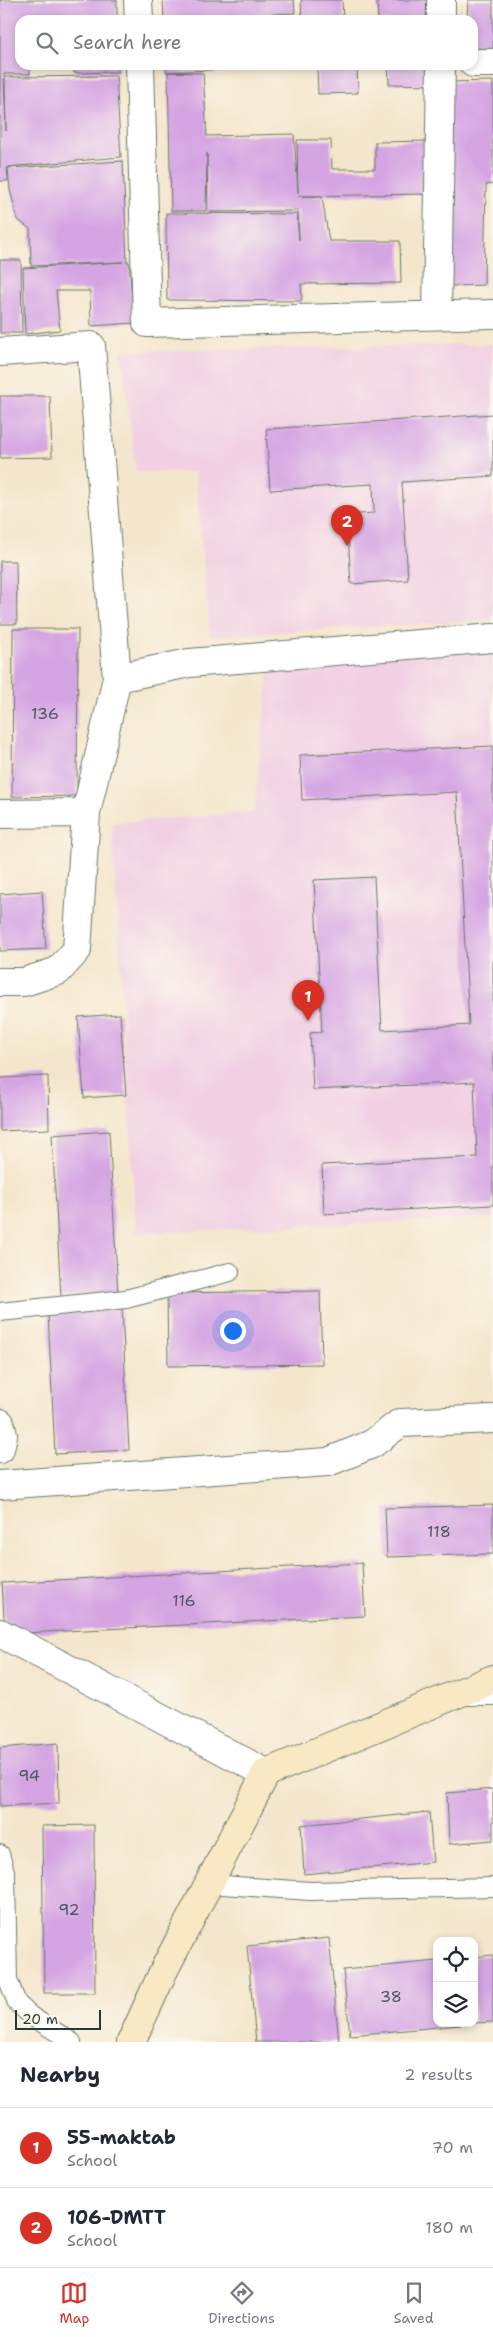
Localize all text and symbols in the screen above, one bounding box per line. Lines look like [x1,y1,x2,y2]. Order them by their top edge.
search box [15,15,478,70]
icon: search [33,29,61,57]
text: Search here [73,30,182,55]
pin: 2 [331,505,363,546]
house number: 136 [31,703,59,724]
pin: 1 [292,980,324,1021]
your location [220,1318,246,1344]
house number: 118 [427,1521,451,1542]
house number: 116 [172,1590,196,1611]
house number: 94 [18,1765,40,1786]
house number: 92 [58,1899,80,1920]
map controls [433,1937,478,2027]
button: locate [433,1937,478,1982]
button: layers [433,1982,478,2027]
house number: 38 [380,1986,402,2007]
scale bar [15,2007,101,2030]
text: 20 m [22,2010,58,2028]
text: Nearby [20,2061,100,2089]
text: 2 results [404,2064,473,2085]
text: 55-maktab [67,2125,176,2150]
text: 1 [32,2137,40,2158]
text: 70 m [432,2137,473,2158]
text: School [67,2150,117,2171]
text: 106-DMTT [67,2205,166,2230]
text: 2 [30,2217,42,2238]
text: 180 m [425,2217,473,2238]
text: School [67,2230,117,2251]
tab: Map [59,2279,89,2327]
tab: Directions [208,2279,275,2327]
tab: Saved [394,2279,434,2327]

